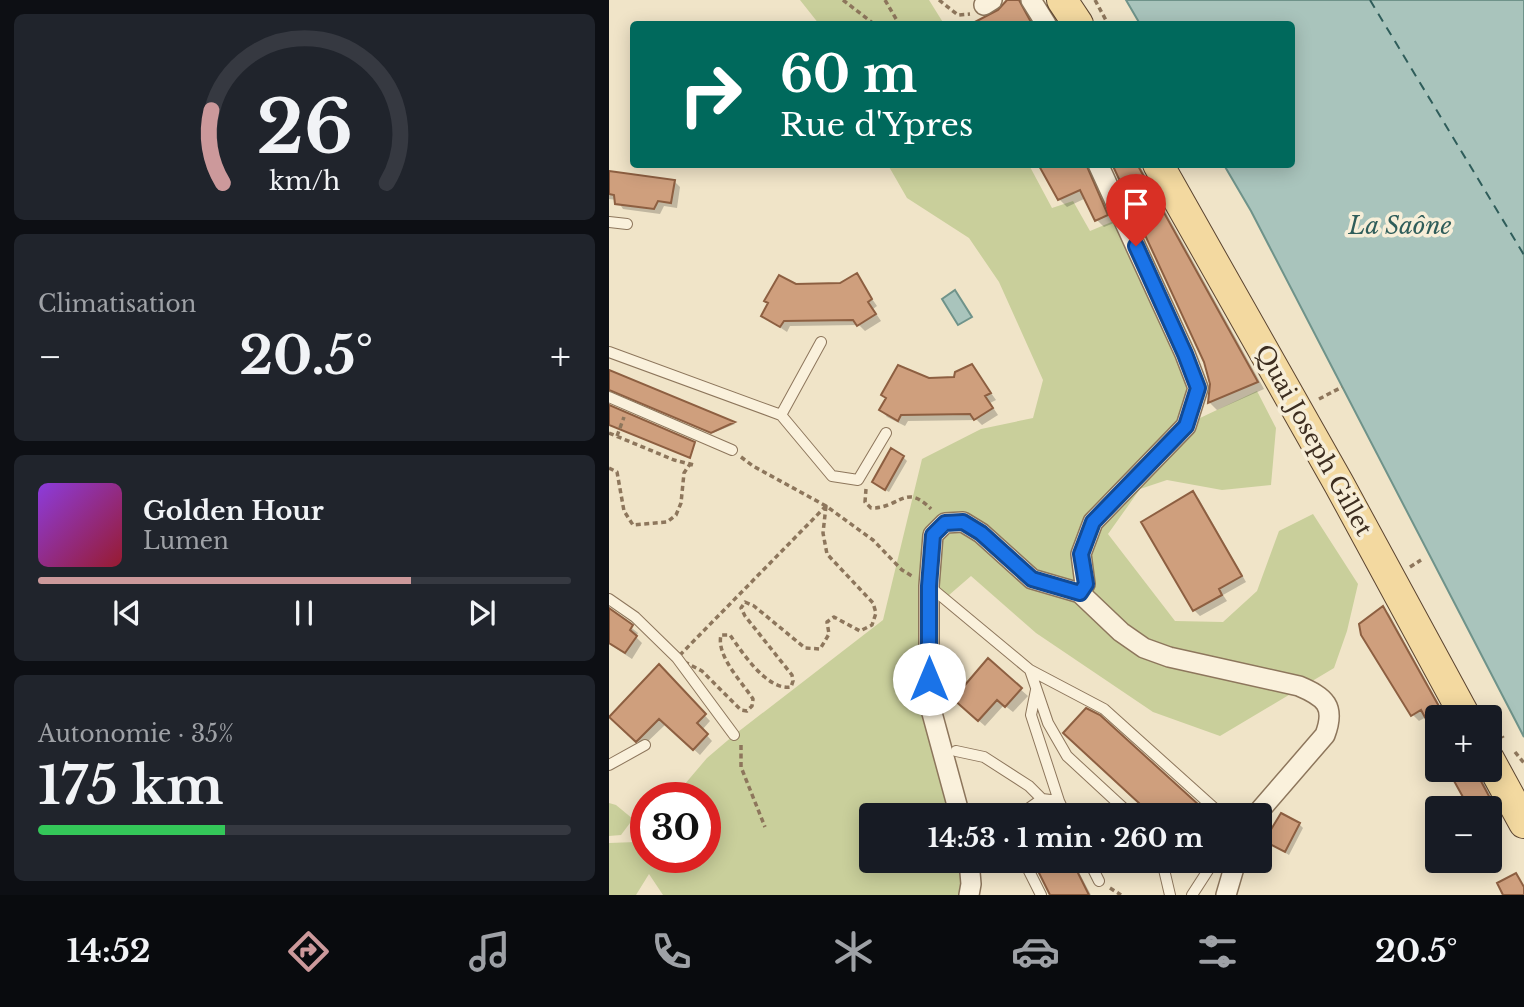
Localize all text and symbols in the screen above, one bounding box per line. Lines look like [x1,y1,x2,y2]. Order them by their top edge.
text: 60 m [780,44,917,105]
icon: right [665,49,756,140]
text: 26 [256,83,353,174]
text: Rue d'Ypres [780,105,973,145]
text: km/h [269,166,340,197]
pin [1106,174,1166,246]
icon: arrive [1117,185,1155,223]
water label: La Saône [1348,211,1451,240]
text: Climatisation [38,290,196,318]
text: 20.5° [239,324,373,388]
text: − [38,333,62,380]
text: + [550,333,571,380]
street label: Quai Joseph Gillet [1250,340,1378,541]
text: Golden Hour [143,495,324,527]
text: Lumen [143,527,229,555]
icon: previous [108,594,146,632]
icon: pause [285,594,323,632]
icon: next [463,594,501,632]
position arrow [892,642,966,716]
map controls [1425,705,1502,873]
button: + [1425,705,1502,782]
text: Autonomie · 35% [38,720,234,748]
text: 175 km [38,754,224,818]
speed limit sign: 30 [630,782,721,873]
button: − [1425,796,1502,873]
text: 14:53 · 1 min · 260 m [928,822,1203,854]
icon: directions [284,927,333,976]
icon: music [465,927,514,976]
icon: phone [647,927,696,976]
icon: climate [829,927,878,976]
icon: car [1011,927,1060,976]
icon: filters [1193,927,1242,976]
text: 14:52 [66,931,151,971]
text: 20.5° [1375,931,1457,971]

